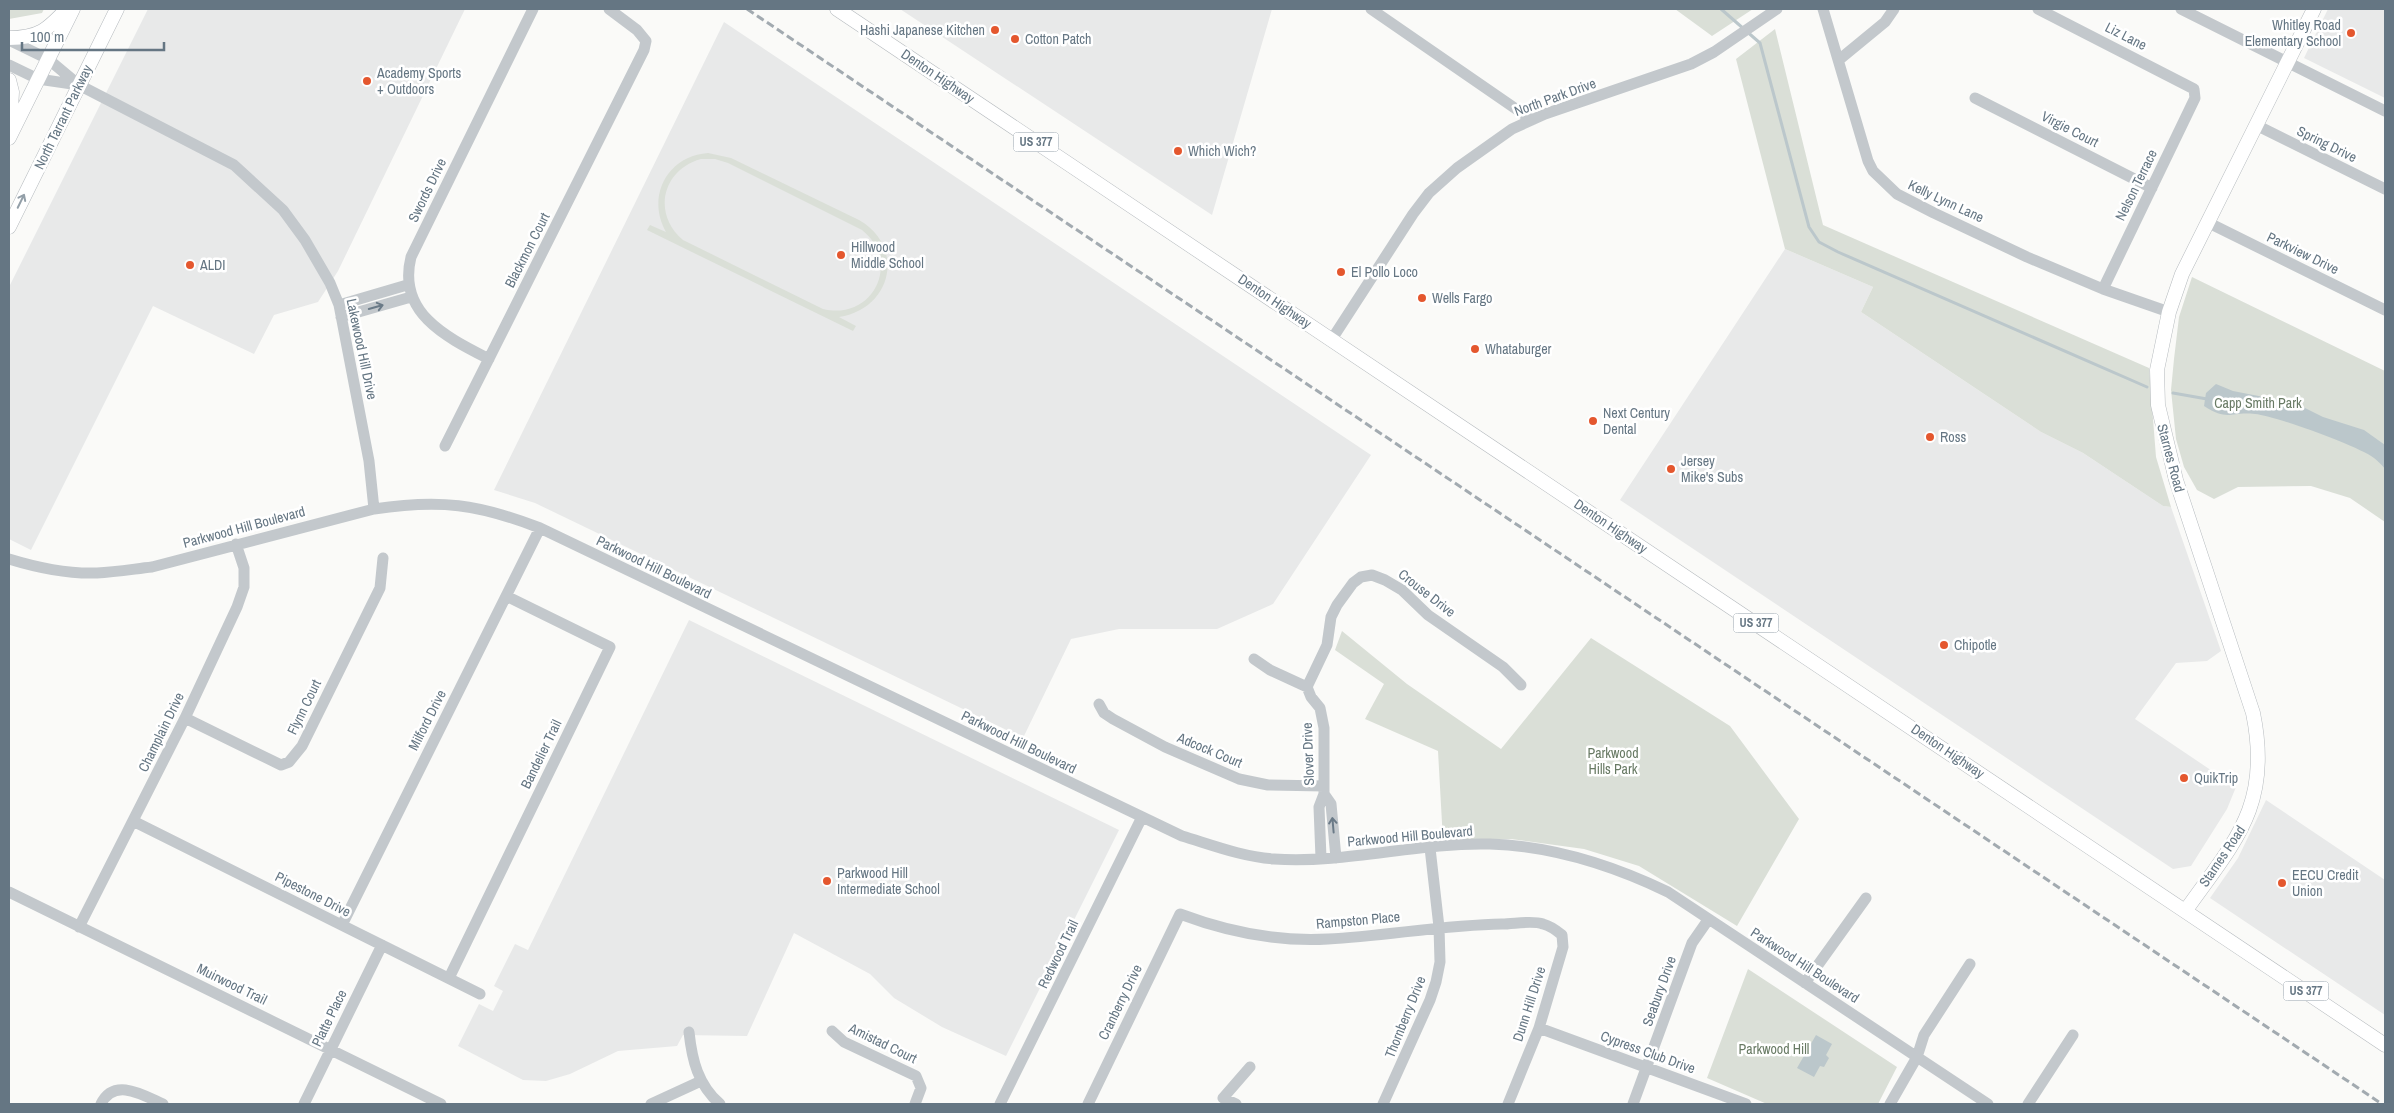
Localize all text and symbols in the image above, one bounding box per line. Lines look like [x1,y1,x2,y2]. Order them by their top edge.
place label: Whitley Road Elementary School [2245,16,2341,50]
street label: Liz Lane [2102,18,2150,54]
scale bar [22,20,165,52]
place label: Hashi Japanese Kitchen [860,21,985,39]
marker: Hashi Japanese Kitchen [989,24,1001,36]
text: 100 m [30,26,64,47]
marker: Whitley Road Elementary School [2345,27,2357,39]
place label: Cotton Patch [1025,30,1091,48]
marker: Cotton Patch [1009,33,1021,45]
street label: Denton Highway [898,45,978,107]
street label: North Tarrant Parkway [30,61,96,172]
place label: Academy Sports + Outdoors [376,64,461,98]
street label: North Park Drive [1512,74,1598,120]
marker: Academy Sports + Outdoors [361,75,373,87]
street label: Virgie Court [2038,107,2102,151]
street label: Spring Drive [2294,122,2360,166]
road number: US 377 [1014,132,1058,152]
place label: Which Wich? [1188,142,1256,160]
marker: Which Wich? [1172,145,1184,157]
street label: Nelson Terrace [2111,146,2161,224]
street label: Swords Drive [404,155,450,225]
street label: Kelly Lynn Lane [1905,176,1987,226]
one-way arrow [17,194,26,209]
street label: Blackmon Court [500,210,554,290]
street label: Parkview Drive [2264,228,2342,278]
place label: Hillwood Middle School [851,238,924,272]
marker: Hillwood Middle School [835,249,847,261]
place label: ALDI [199,256,226,274]
marker: ALDI [184,259,196,271]
place label: El Pollo Loco [1351,263,1418,281]
marker: El Pollo Loco [1335,266,1347,278]
street label: Denton Highway [1235,270,1315,332]
place label: Wells Fargo [1432,289,1492,307]
marker: Wells Fargo [1416,292,1428,304]
street label: Lakewood Hill Drive [343,297,381,401]
one-way arrow [368,302,384,312]
place label: Whataburger [1485,340,1552,358]
marker: Whataburger [1469,343,1481,355]
park label: Capp Smith Park [2214,394,2302,412]
place label: Next Century Dental [1603,404,1670,438]
marker: Next Century Dental [1587,415,1599,427]
street label: Starnes Road [2153,422,2189,494]
place label: Ross [1940,428,1966,446]
marker: Ross [1924,431,1936,443]
place label: Jersey Mike's Subs [1681,452,1743,486]
marker: Jersey Mike's Subs [1665,463,1677,475]
street label: Denton Highway [1571,495,1651,557]
street label: Parkwood Hill Boulevard [181,502,307,552]
street label: Parkwood Hill Boulevard [594,531,714,603]
street label: Crouse Drive [1395,565,1459,621]
road number: US 377 [1734,614,1778,632]
place label: Chipotle [1954,636,1997,654]
marker: Chipotle [1938,639,1950,651]
street label: Flynn Court [283,676,325,738]
street label: Milford Drive [404,687,450,753]
street label: Champlain Drive [134,689,188,775]
street label: Parkwood Hill Boulevard [959,706,1079,778]
street label: Bandelier Trail [517,716,565,792]
street label: Denton Highway [1908,720,1988,782]
street label: Slover Drive [1298,722,1318,786]
street label: Adcock Court [1174,728,1245,772]
park label: Parkwood Hills Park [1587,744,1639,778]
place label: QuikTrip [2194,769,2238,787]
marker: QuikTrip [2178,772,2190,784]
one-way arrow [1328,817,1337,833]
street label: Parkwood Hill Boulevard [1347,822,1473,850]
street label: Starnes Road [2195,822,2249,890]
place label: Parkwood Hill Intermediate School [837,864,940,898]
place label: EECU Credit Union [2292,866,2358,900]
street label: Pipestone Drive [272,867,354,921]
marker: Parkwood Hill Intermediate School [821,875,833,887]
marker: EECU Credit Union [2276,877,2288,889]
street label: Rampston Place [1315,907,1401,933]
street label: Redwood Trail [1034,917,1082,991]
street label: Parkwood Hill Boulevard [1747,923,1863,1007]
street label: Seabury Drive [1638,953,1680,1029]
street label: Muirwood Trail [194,959,270,1009]
street label: Cranberry Drive [1094,961,1146,1043]
street label: Dunn Hill Drive [1508,964,1550,1044]
street label: Thornberry Drive [1380,973,1430,1061]
road number: US 377 [2284,981,2328,1000]
street label: Platte Place [307,987,351,1049]
street label: Amistad Court [845,1018,920,1067]
street label: Cypress Club Drive [1598,1027,1698,1077]
park label: Parkwood Hill [1739,1040,1809,1058]

